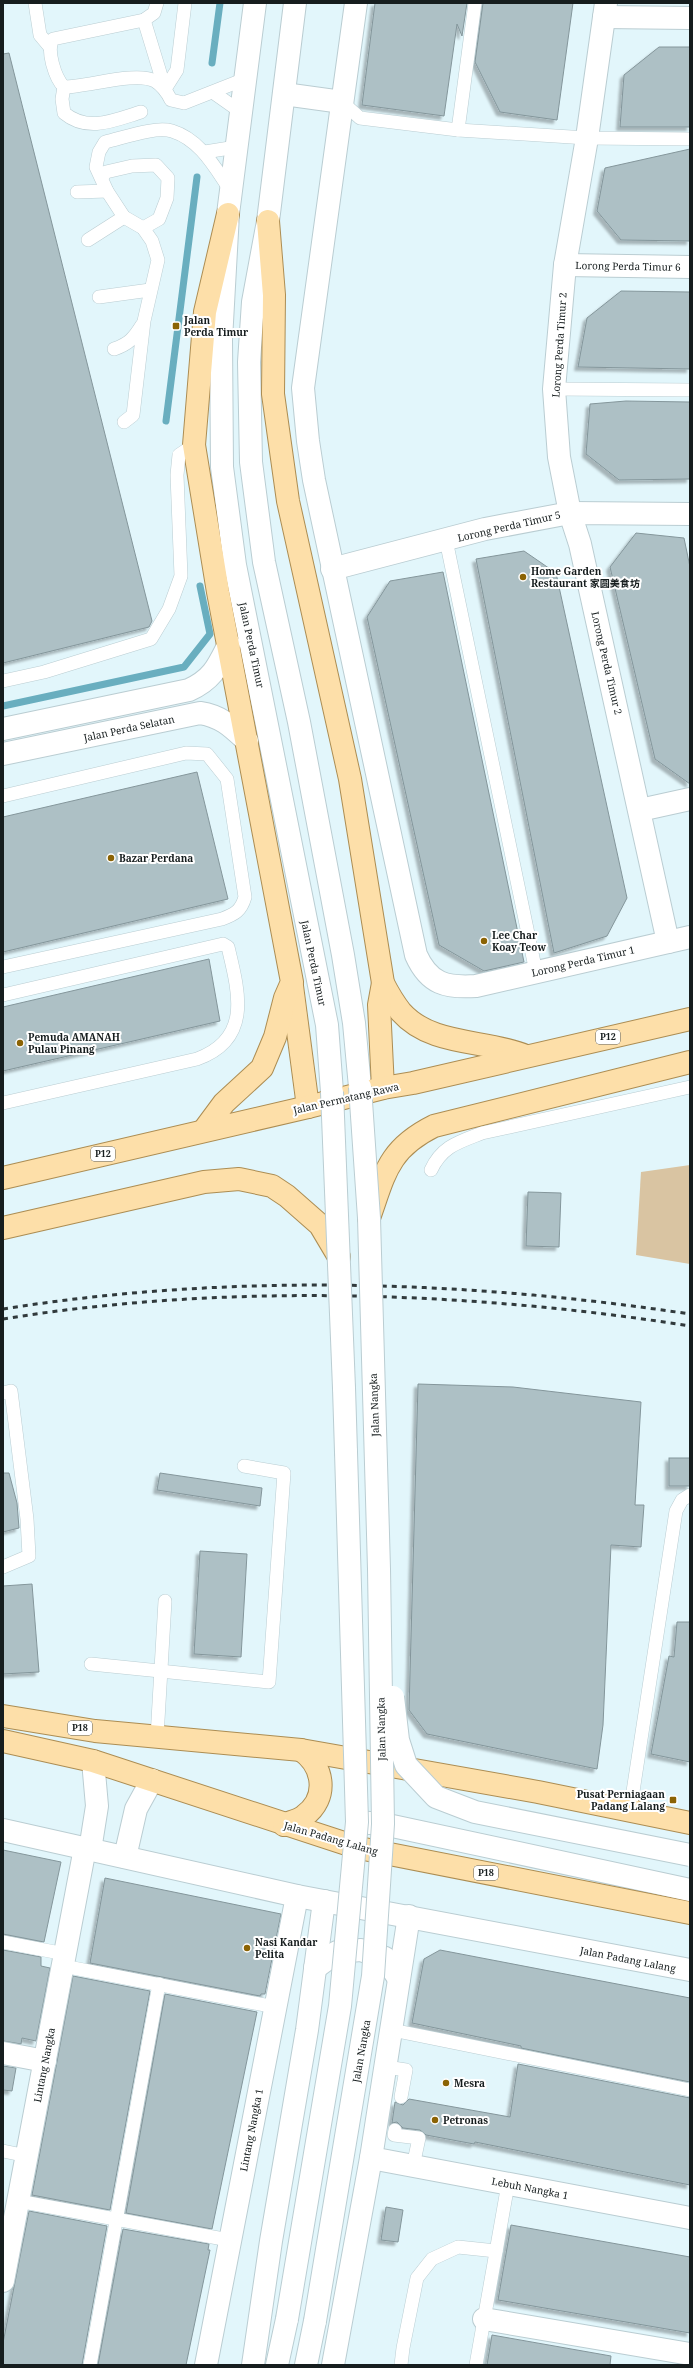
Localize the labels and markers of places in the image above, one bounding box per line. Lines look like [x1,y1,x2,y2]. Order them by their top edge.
place label: Jalan Perda Timur [183,313,249,339]
marker: Jalan Perda Timur [171,321,181,331]
place label: Home Garden Restaurant 家圆美食坊 [531,564,640,590]
marker: Home Garden Restaurant 家圆美食坊 [518,572,528,582]
place label: Bazar Perdana [119,851,193,865]
marker: Bazar Perdana [106,853,116,863]
place label: Lee Char Koay Teow [492,928,546,954]
marker: Lee Char Koay Teow [479,936,489,946]
place label: Pemuda AMANAH Pulau Pinang [28,1030,120,1056]
marker: Pemuda AMANAH Pulau Pinang [15,1038,25,1048]
place label: Pusat Perniagaan Padang Lalang [577,1787,665,1813]
marker: Pusat Perniagaan Padang Lalang [668,1795,678,1805]
place label: Nasi Kandar Pelita [255,1935,318,1961]
marker: Nasi Kandar Pelita [242,1943,252,1953]
place label: Mesra [454,2076,485,2090]
marker: Mesra [441,2078,451,2088]
place label: Petronas [443,2113,488,2127]
marker: Petronas [430,2115,440,2125]

